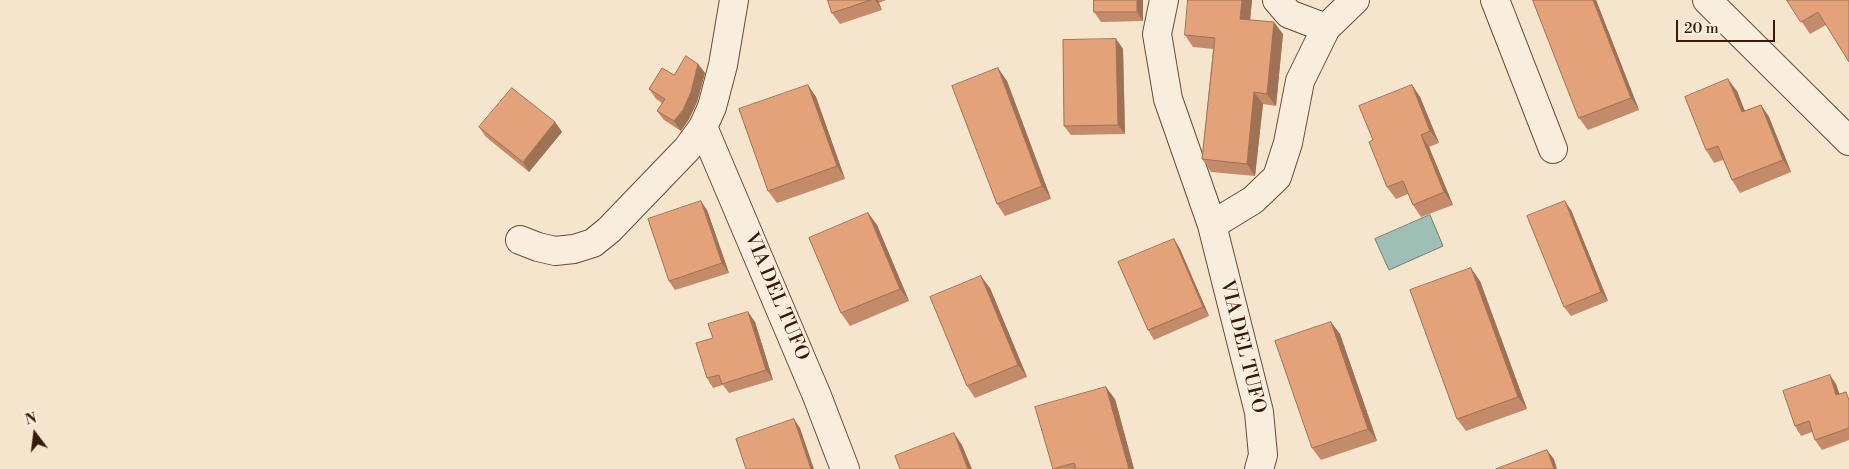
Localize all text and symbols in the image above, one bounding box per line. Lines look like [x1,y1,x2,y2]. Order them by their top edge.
scale bar [1679,10,1778,42]
text: 20 m [1684,19,1719,38]
street label: VIA DEL TUFO [739,230,813,364]
street label: VIA DEL TUFO [1214,278,1270,416]
north arrow [10,409,60,459]
text: N [23,409,39,430]

